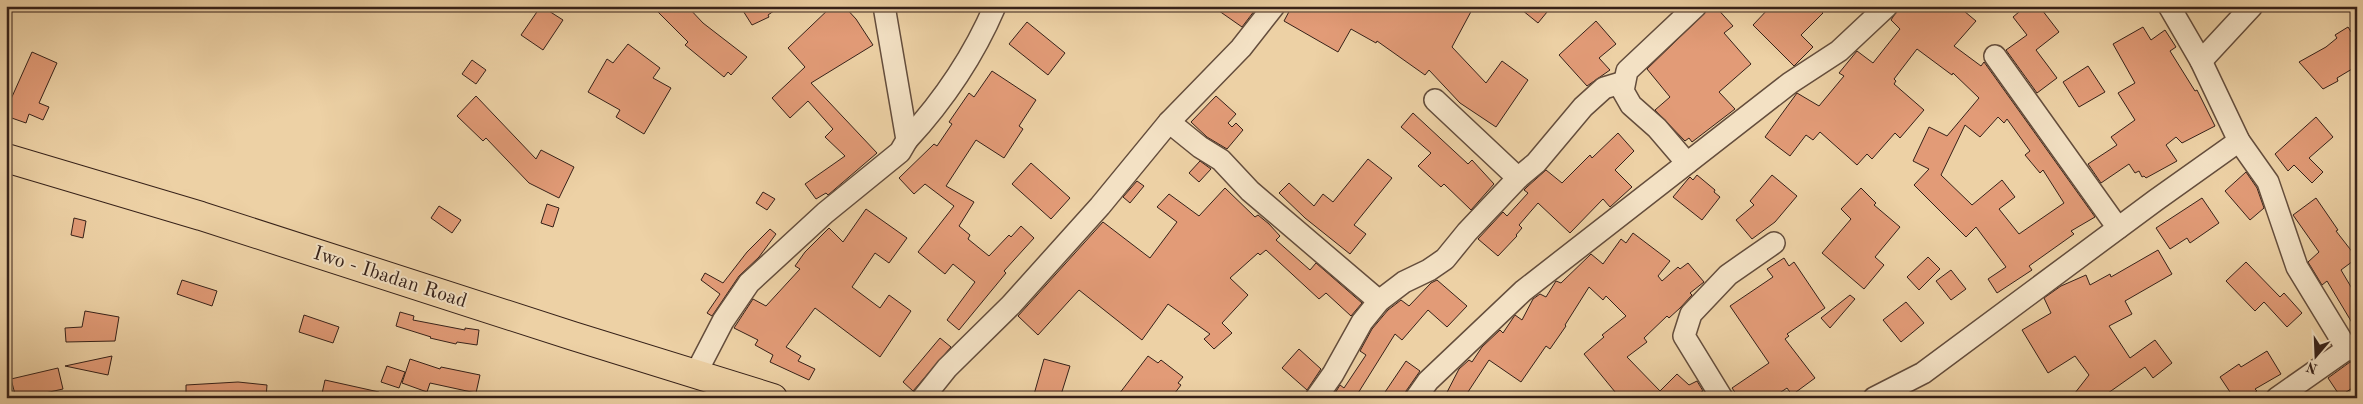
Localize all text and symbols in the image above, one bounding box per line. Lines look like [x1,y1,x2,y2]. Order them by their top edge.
street label: Iwo - Ibadan Road [311,244,469,312]
north arrow [2290,332,2340,382]
text: N [2304,359,2319,376]

